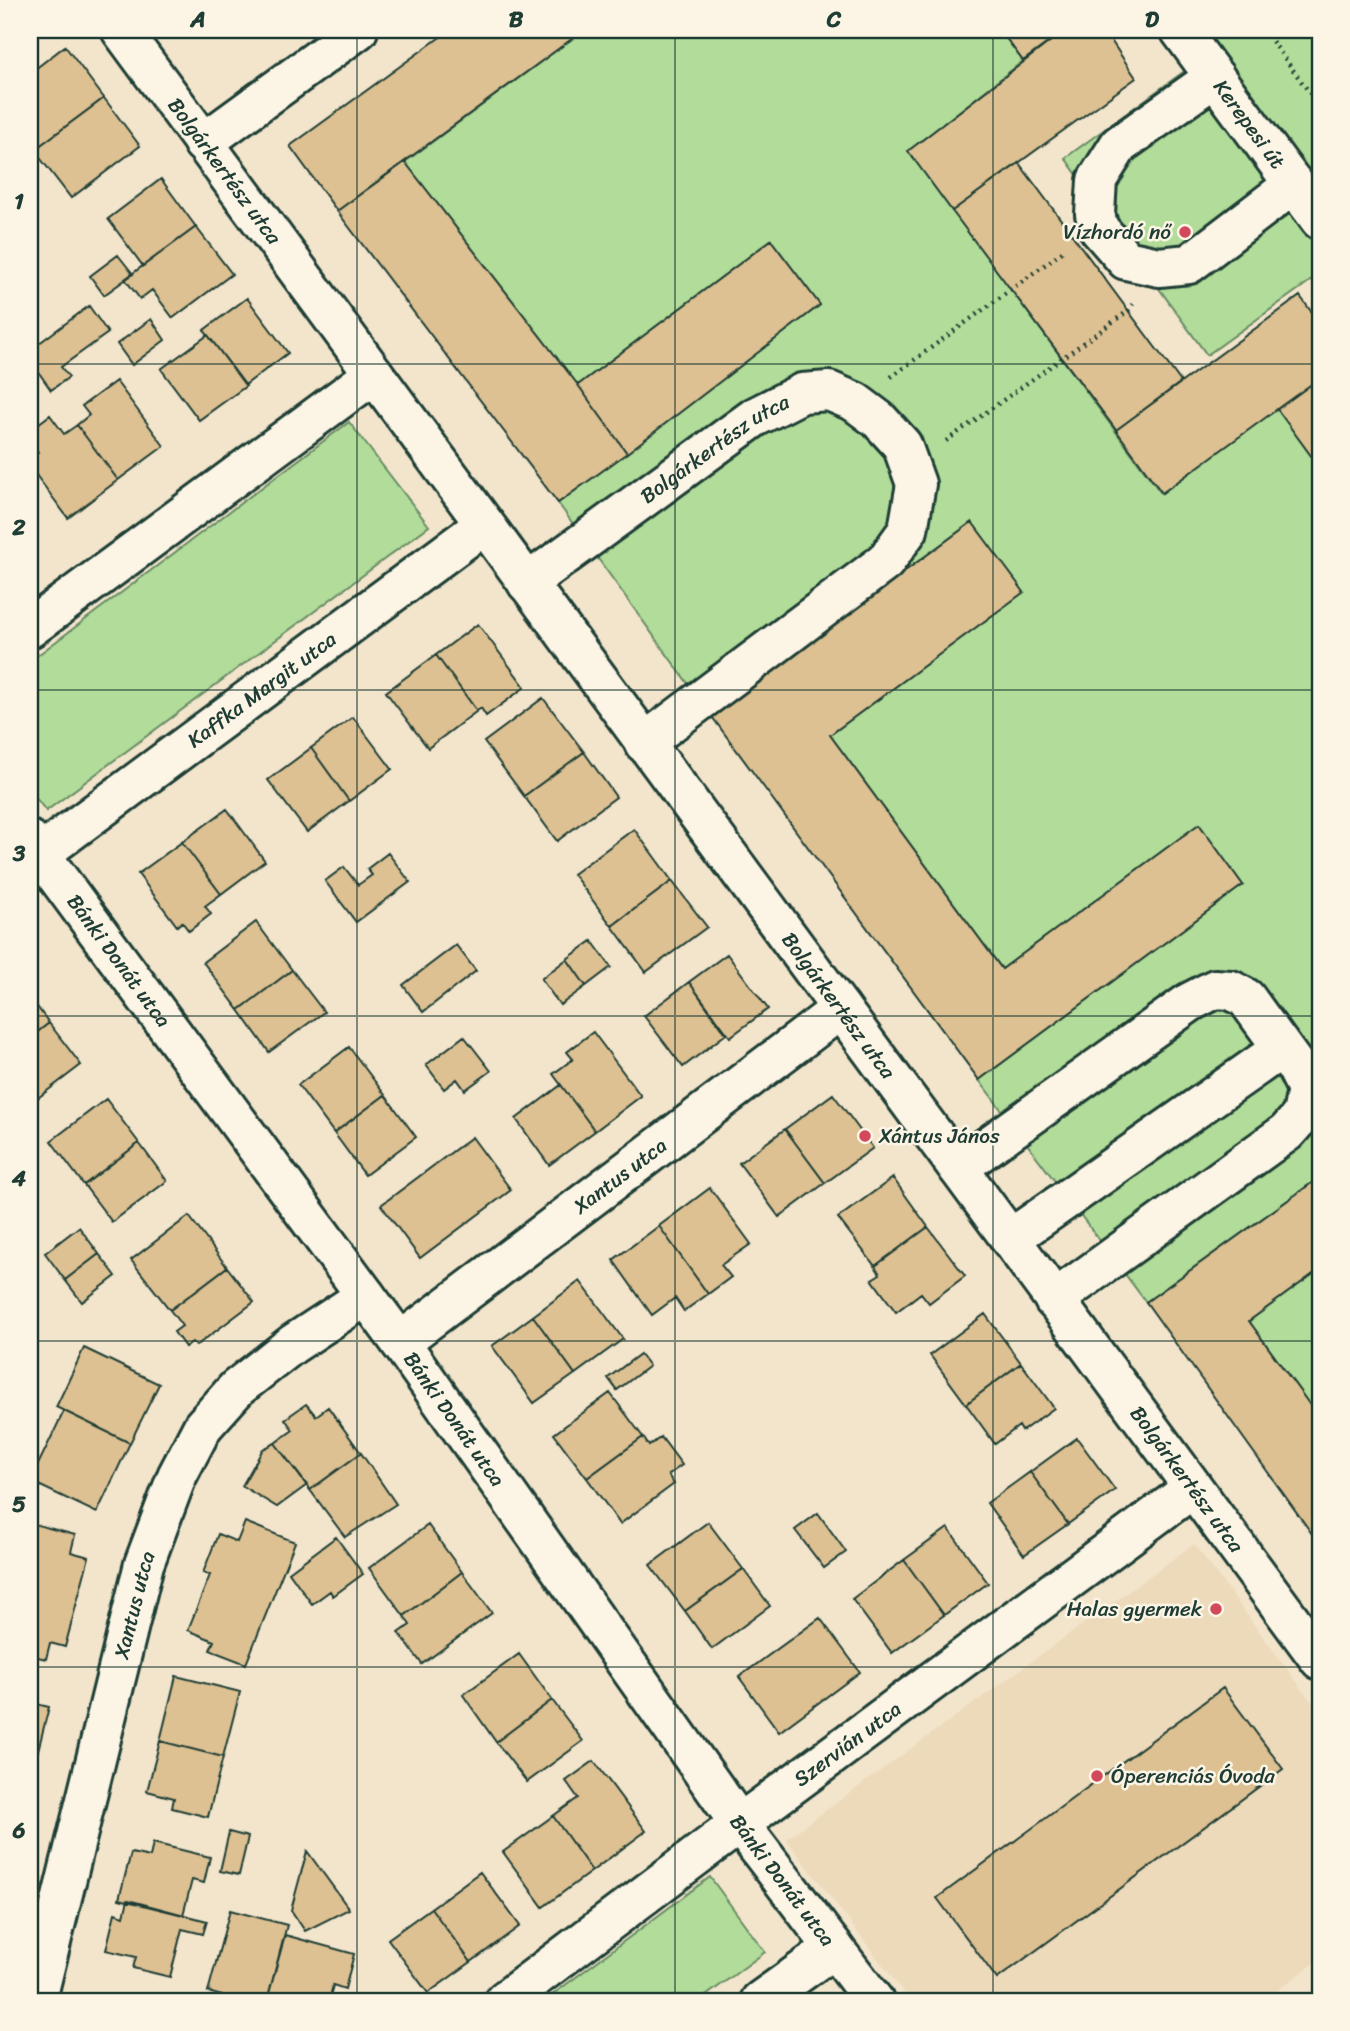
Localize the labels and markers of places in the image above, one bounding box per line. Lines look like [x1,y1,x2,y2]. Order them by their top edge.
place label: Vízhordó nő [1063,213,1172,251]
marker: Vízhordó nő [1177,224,1193,240]
place label: Xántus János [878,1117,1000,1155]
marker: Xántus János [857,1128,873,1144]
place label: Halas gyermek [1067,1590,1203,1628]
marker: Halas gyermek [1208,1601,1224,1617]
place label: Óperenciás Óvoda [1111,1757,1275,1795]
marker: Óperenciás Óvoda [1089,1768,1105,1784]

